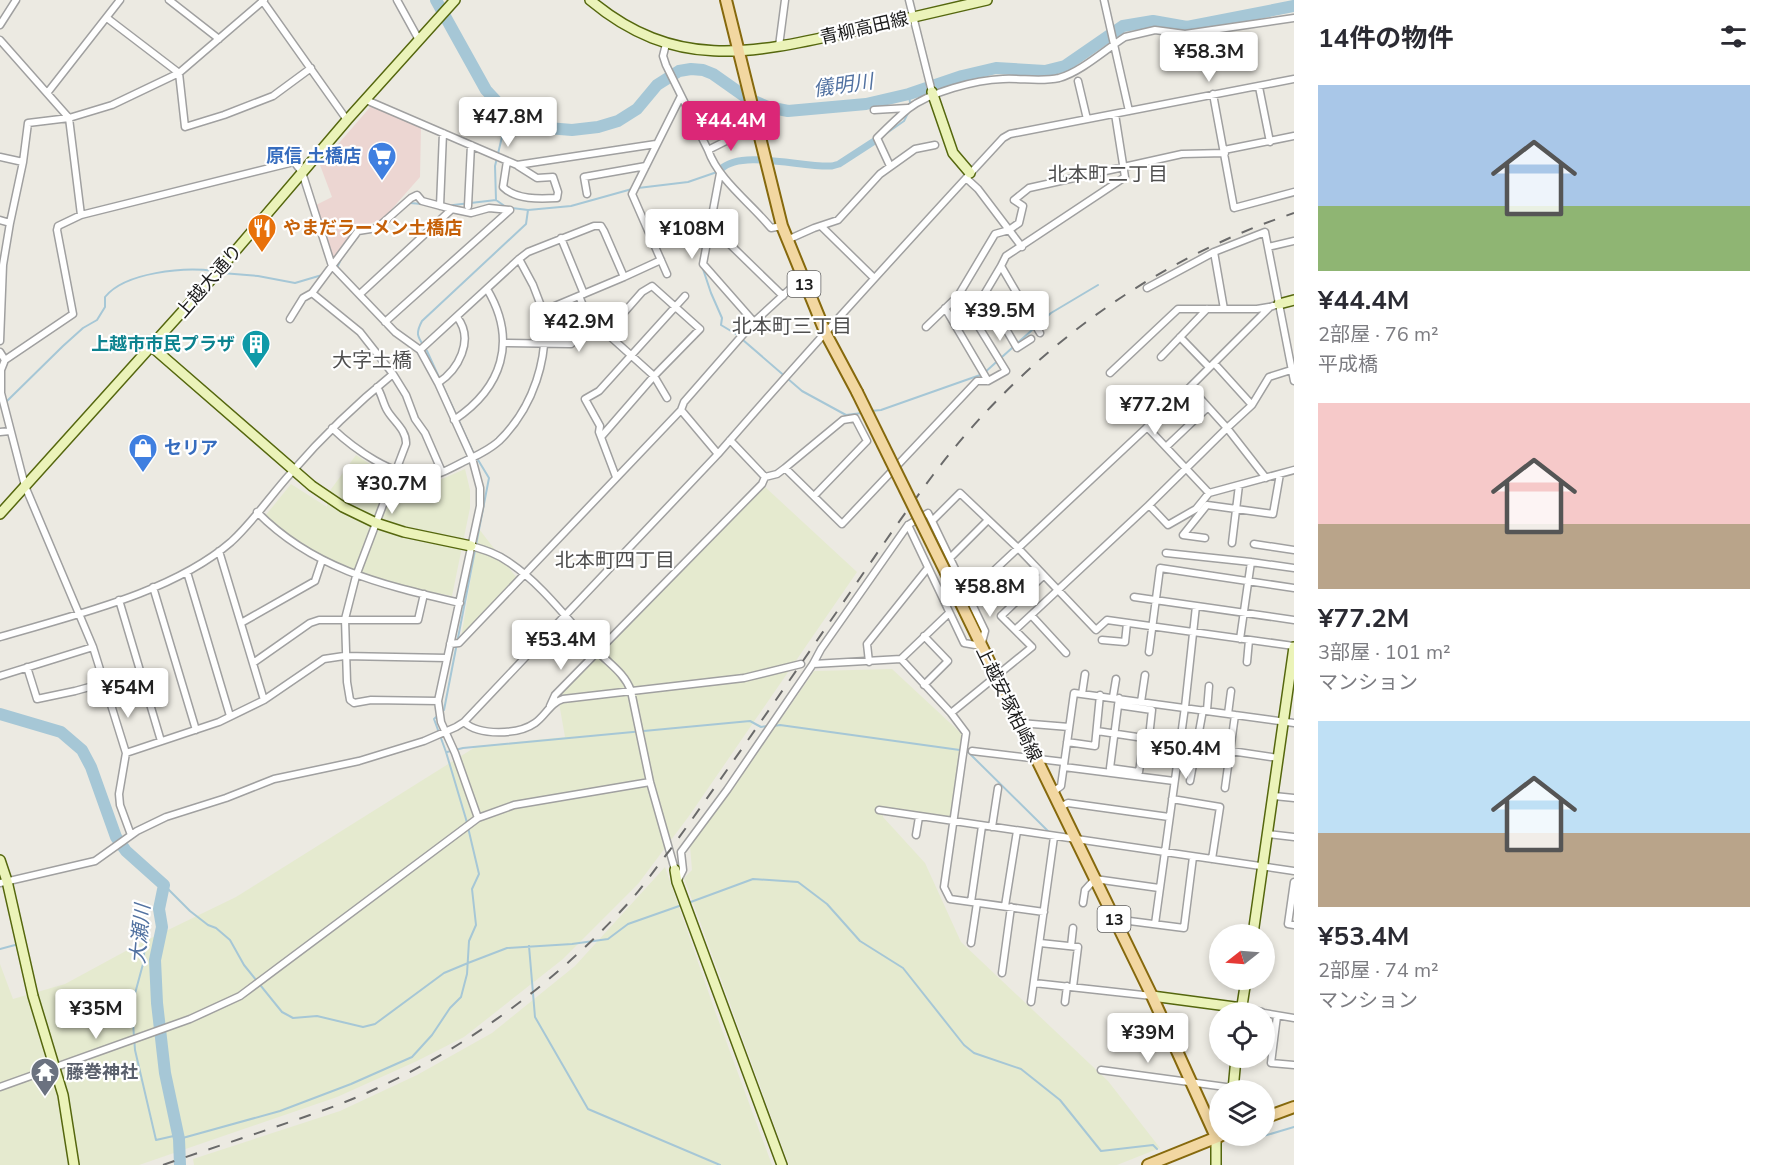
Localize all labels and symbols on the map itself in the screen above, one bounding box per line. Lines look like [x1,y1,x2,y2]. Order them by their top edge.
street label: 青柳高田線 [817,6,911,50]
pin: ¥58.3M [1160,32,1258,83]
water label: 儀明川 [811,68,877,103]
pin: ¥47.8M [459,97,557,148]
pin: ¥44.4M [682,101,780,152]
supermarket icon: 原信 土橋店 [366,140,398,182]
place label: 原信 土橋店 [266,144,361,168]
district label: 北本町二丁目 [1048,161,1168,188]
pin: ¥108M [650,209,734,260]
restaurant icon: やまだラーメン土橋店 [246,212,278,254]
place label: やまだラーメン土橋店 [283,216,462,240]
street label: 上越大通り [170,239,248,323]
road number: 13 [788,271,820,297]
pin: ¥39.5M [951,291,1049,342]
pin: ¥42.9M [530,302,628,353]
district label: 北本町三丁目 [732,313,852,340]
building icon: 上越市市民プラザ [240,328,272,370]
place label: 上越市市民プラザ [91,332,235,356]
district label: 大字土橋 [332,347,412,374]
pin: ¥77.2M [1106,385,1204,436]
shop icon: セリア [127,432,159,474]
place label: セリア [164,436,218,460]
pin: ¥30.7M [343,464,441,515]
district label: 北本町四丁目 [555,547,675,574]
pin: ¥58.8M [941,567,1039,618]
pin: ¥53.4M [512,620,610,671]
street label: 上越安塚柏崎線 [971,642,1047,766]
pin: ¥54M [92,668,164,719]
pin: ¥50.4M [1137,729,1235,780]
water label: 大瀬川 [124,901,157,965]
road number: 13 [1098,906,1130,932]
north arrow [1209,924,1275,990]
pin: ¥35M [60,989,132,1040]
pin: ¥39M [1112,1013,1184,1064]
temple icon: 藤巻神社 [29,1056,61,1098]
place label: 藤巻神社 [66,1060,138,1084]

